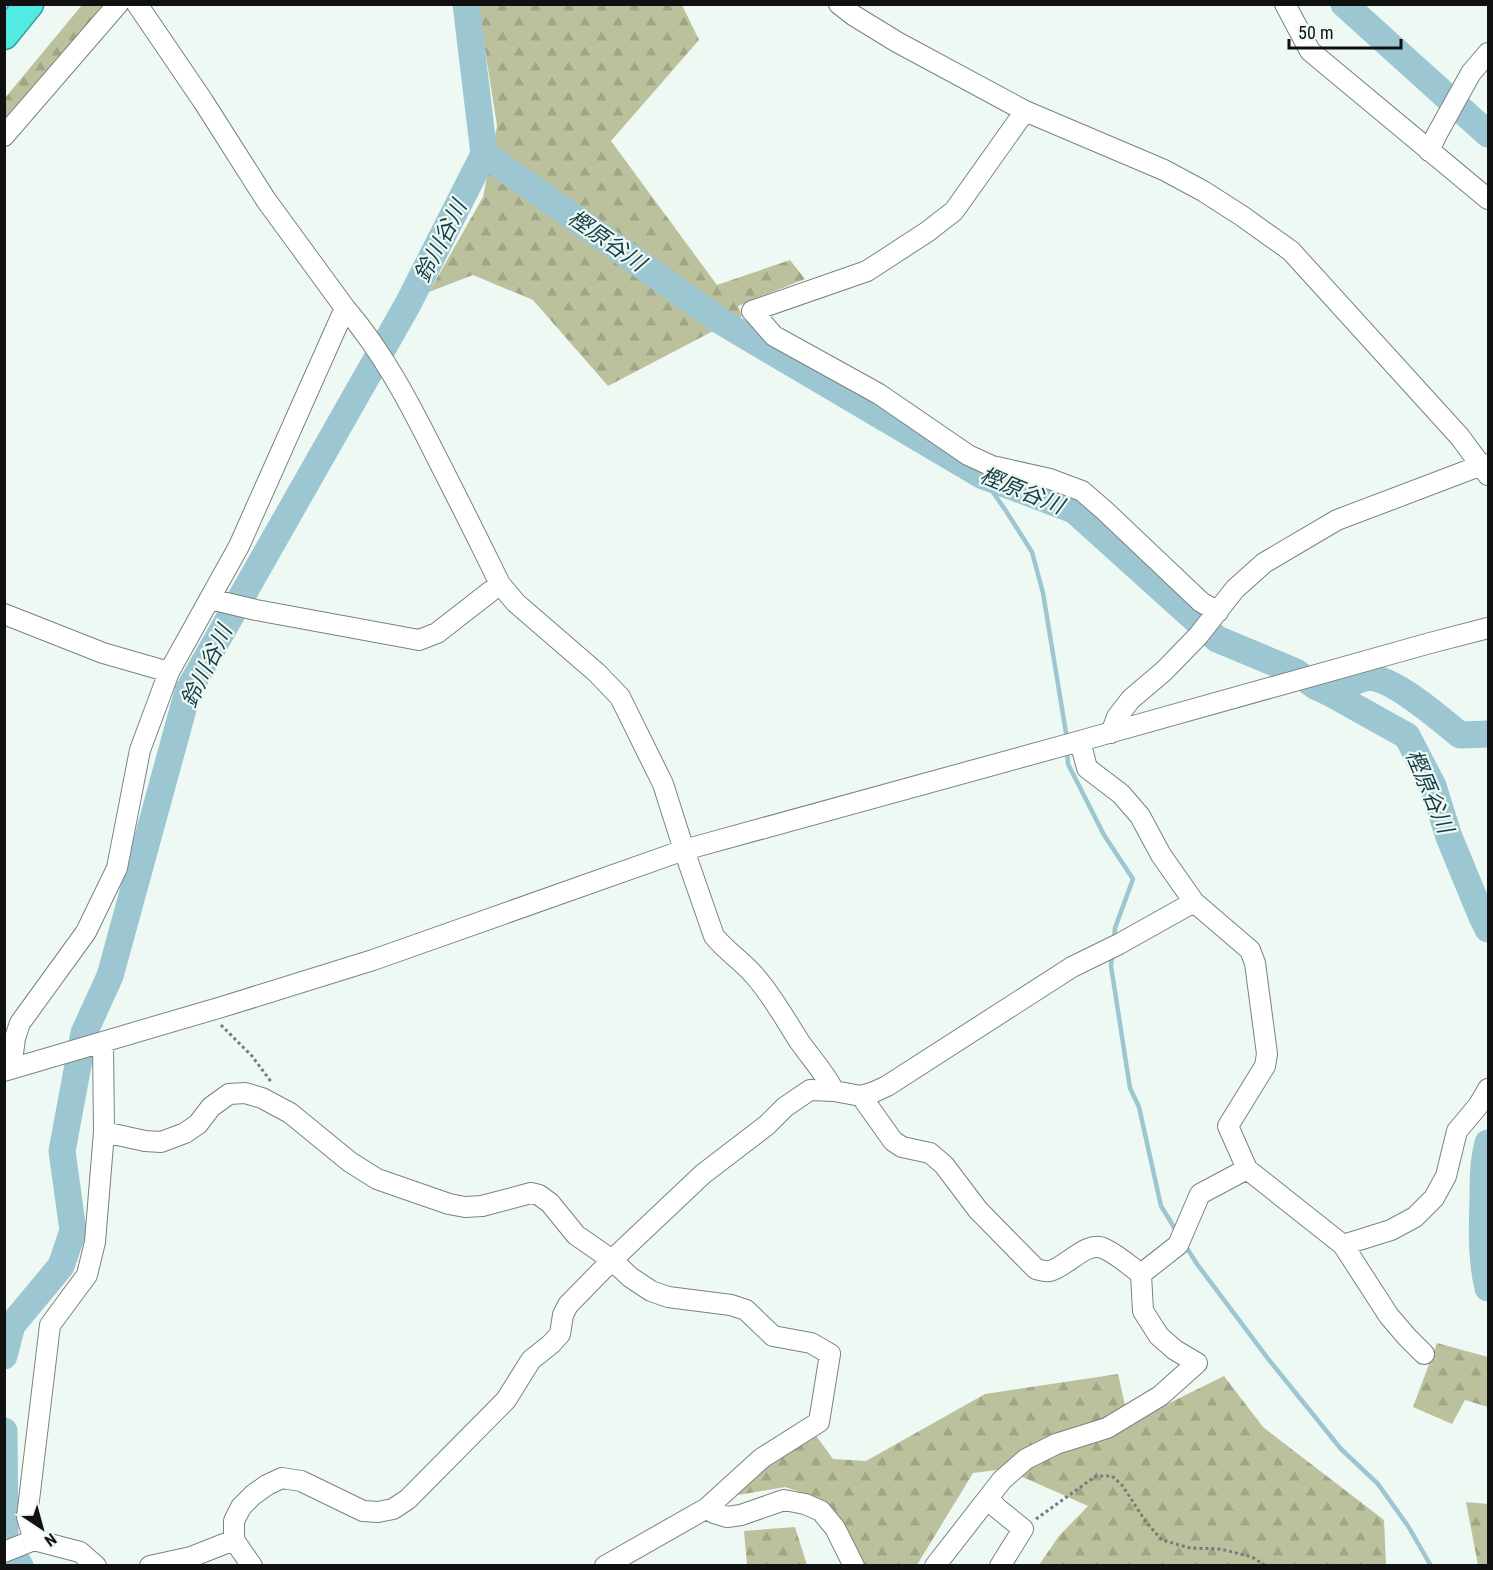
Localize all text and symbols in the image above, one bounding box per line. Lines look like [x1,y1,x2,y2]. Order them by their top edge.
scale bar [1289,12,1402,50]
text: 50 m [1298,22,1333,43]
water label: 鈴川谷川 [409,195,472,286]
water label: 樫原谷川 [563,205,652,277]
water label: 樫原谷川 [976,462,1069,519]
water label: 鈴川谷川 [176,619,238,711]
water label: 樫原谷川 [1401,746,1459,838]
north arrow [12,1498,72,1558]
text: N [41,1529,60,1550]

